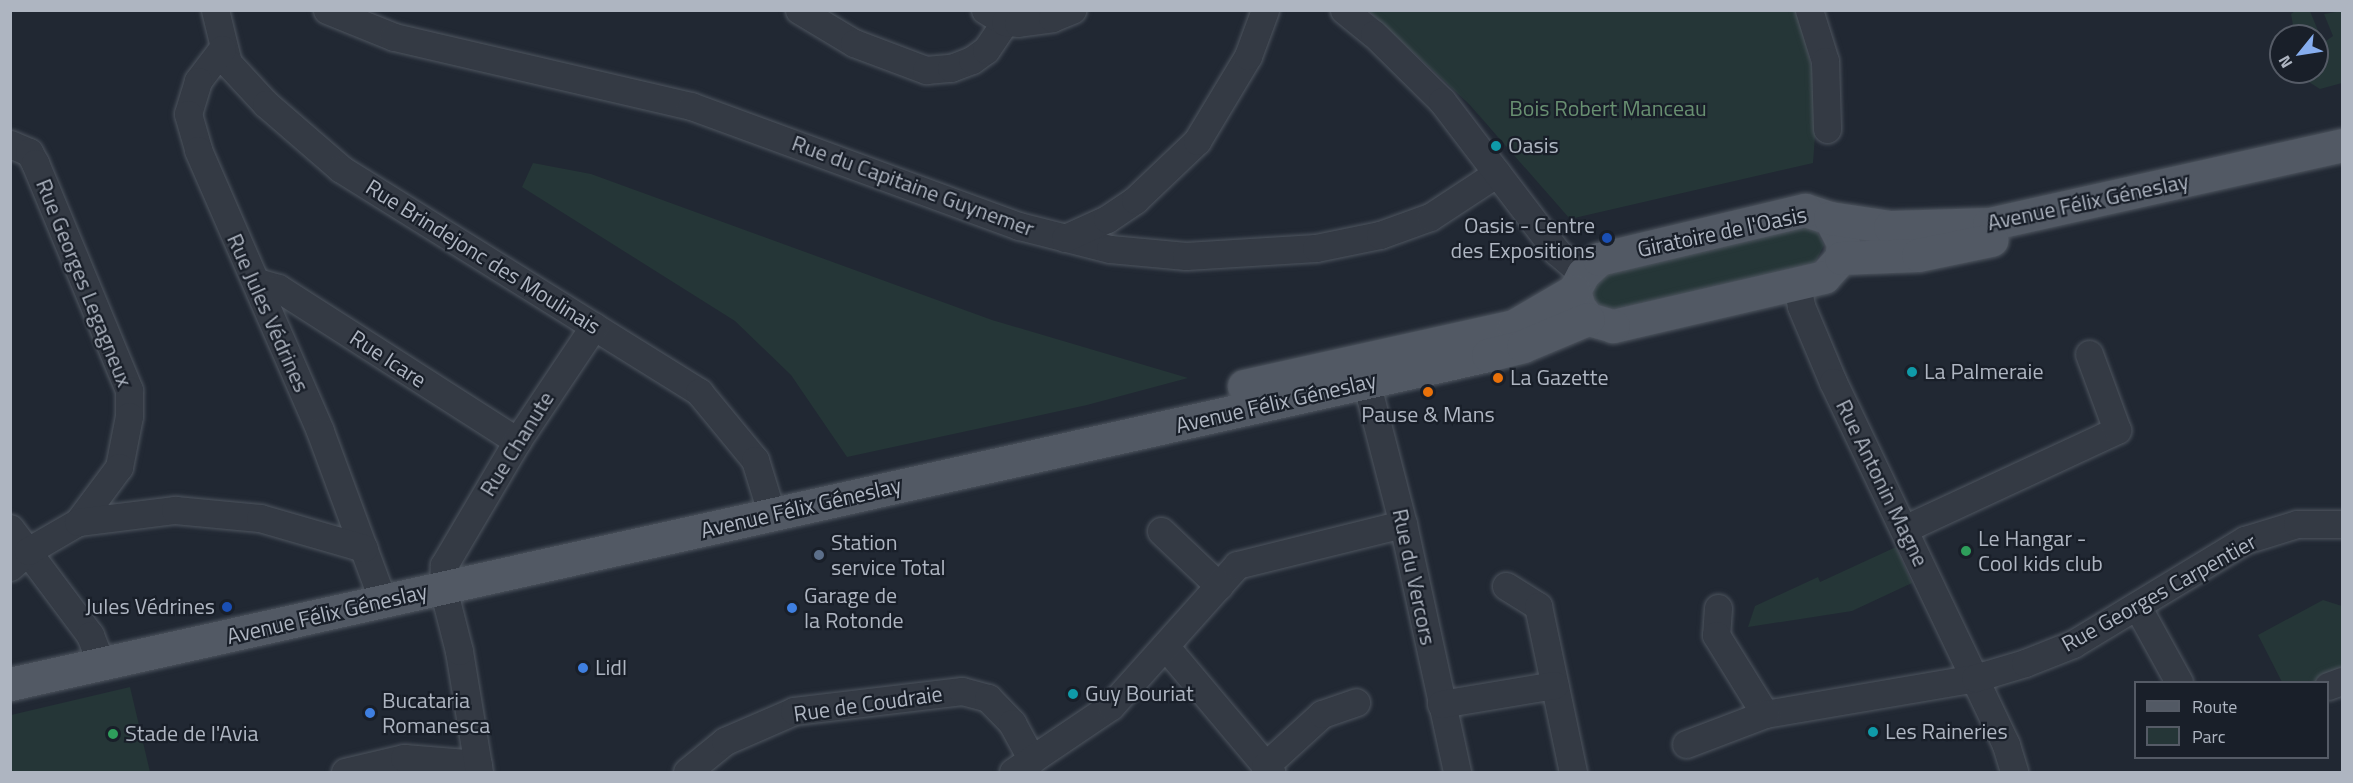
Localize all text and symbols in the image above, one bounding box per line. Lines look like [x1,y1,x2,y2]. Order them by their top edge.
north arrow [2269,24,2329,84]
text: N [2272,51,2298,73]
park label: Bois Robert Manceau [1509,96,1707,122]
street label: Rue du Capitaine Guynemer [788,130,1038,242]
place label: Oasis [1508,133,1559,159]
marker: Oasis [1489,139,1503,153]
street label: Avenue Félix Géneslay [1985,168,2191,236]
street label: Rue Brindejonc des Moulinais [361,174,605,340]
street label: Rue Georges Legagneux [30,175,138,391]
street label: Giratoire de l'Oasis [1635,201,1809,263]
place label: Oasis - Centre des Expositions [1451,212,1595,264]
street label: Rue Jules Védrines [221,230,315,396]
marker: Oasis - Centre des Expositions [1600,231,1614,245]
street label: Rue Icare [345,325,431,393]
place label: La Palmeraie [1924,359,2044,385]
place label: La Gazette [1510,365,1609,391]
marker: La Palmeraie [1905,365,1919,379]
street label: Avenue Félix Géneslay [1173,367,1379,439]
marker: La Gazette [1491,371,1505,385]
marker: Pause & Mans [1421,385,1435,399]
street label: Rue Chanute [474,387,560,501]
street label: Rue Antonin Magne [1830,395,1934,571]
place label: Pause & Mans [1361,402,1495,428]
street label: Avenue Félix Géneslay [698,472,904,544]
street label: Rue du Vercors [1387,506,1441,648]
place label: Le Hangar - Cool kids club [1978,525,2103,576]
street label: Rue Georges Carpentier [2057,528,2261,658]
place label: Station service Total [831,529,946,580]
marker: Le Hangar - Cool kids club [1959,544,1973,558]
marker: Station service Total [812,548,826,562]
street label: Avenue Félix Géneslay [224,578,430,650]
place label: Garage de la Rotonde [804,582,904,634]
place label: Jules Védrines [85,594,215,620]
marker: Jules Védrines [220,600,234,614]
marker: Garage de la Rotonde [785,601,799,615]
place label: Lidl [595,655,627,681]
marker: Lidl [576,661,590,675]
street label: Rue de Coudraie [792,680,944,728]
place label: Guy Bouriat [1085,681,1194,707]
legend [2134,681,2329,759]
place label: Bucataria Romanesca [382,687,490,738]
marker: Guy Bouriat [1066,687,1080,701]
text: Route [2192,693,2237,720]
marker: Bucataria Romanesca [363,706,377,720]
place label: Les Raineries [1885,719,2008,745]
place label: Stade de l'Avia [125,721,258,747]
text: Parc [2192,723,2226,750]
marker: Les Raineries [1866,725,1880,739]
marker: Stade de l'Avia [106,727,120,741]

